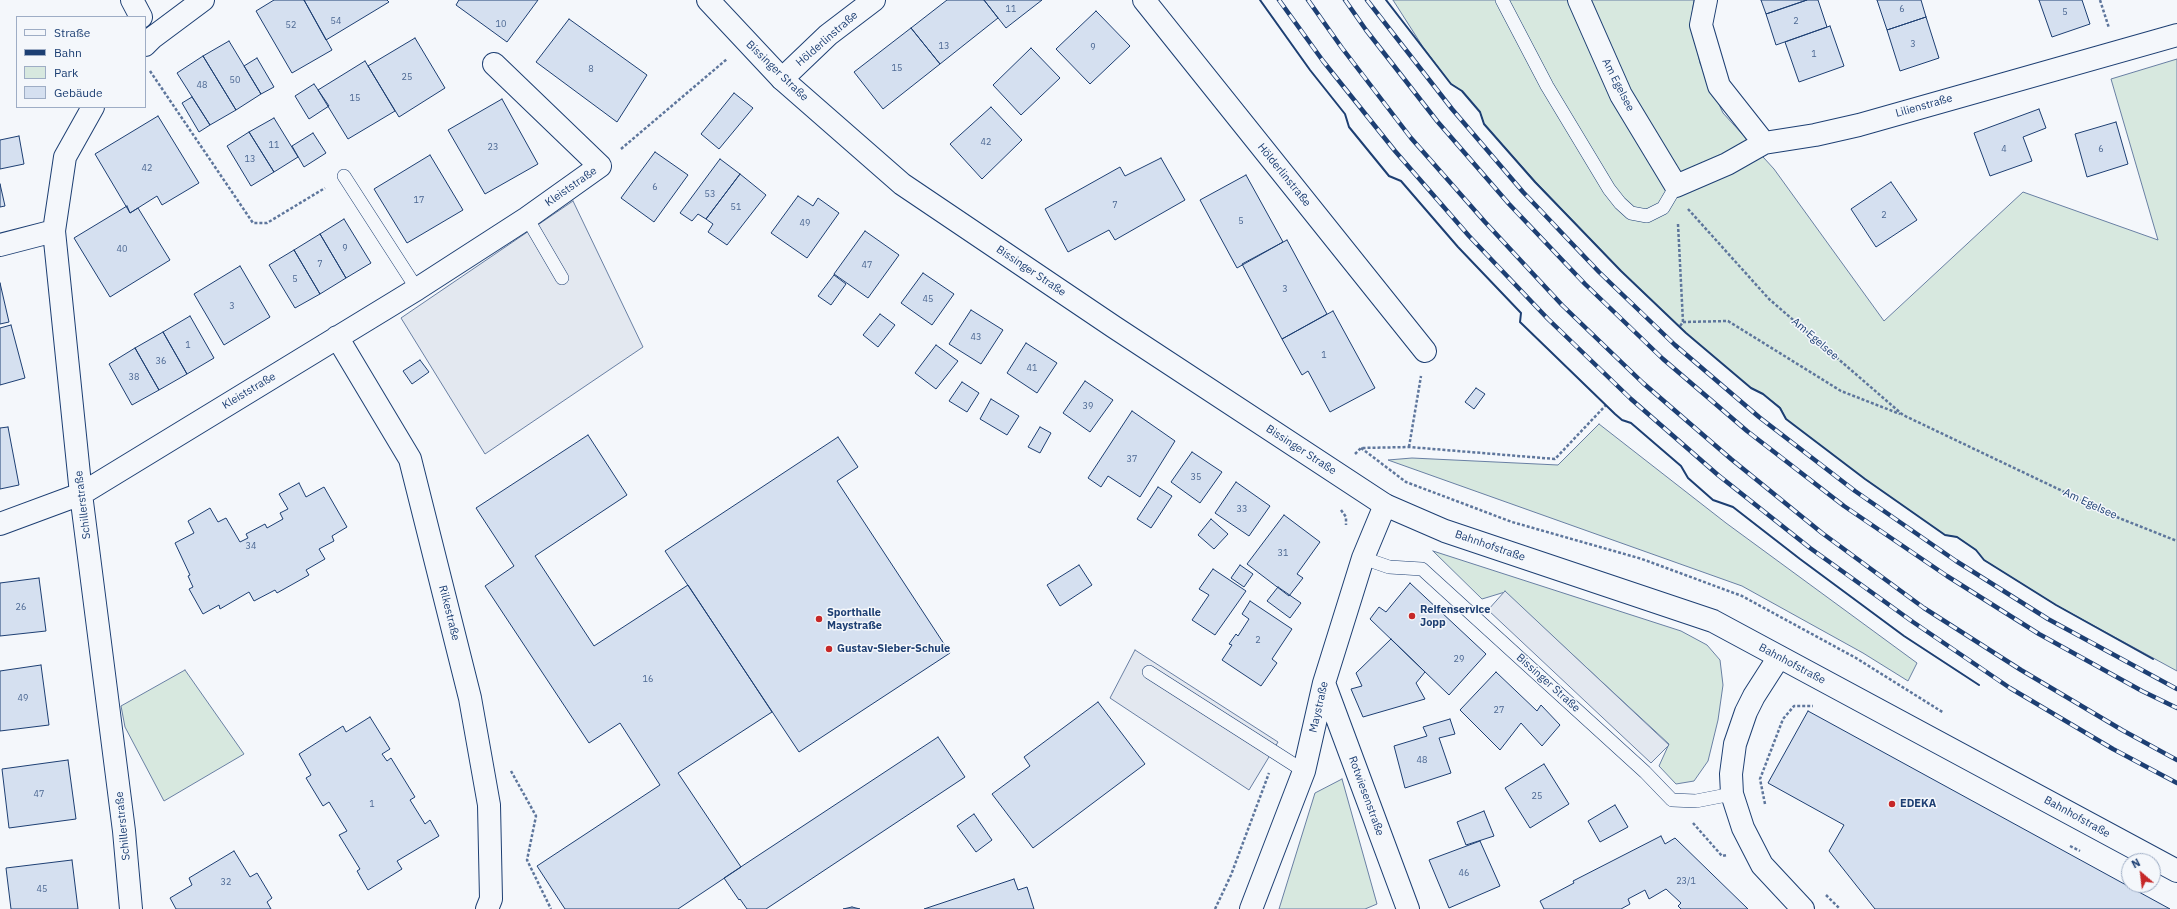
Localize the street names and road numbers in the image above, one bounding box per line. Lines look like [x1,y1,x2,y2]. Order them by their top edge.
street label: Hölderlinstraße [793,9,861,69]
street label: Bissinger Straße [743,38,811,104]
street label: Am Egelsee [1599,56,1637,114]
street label: Lilienstraße [1894,92,1954,120]
street label: Hölderlinstraße [1254,141,1314,209]
street label: Kleiststraße [543,164,599,210]
street label: Bissinger Straße [994,243,1068,299]
street label: Am Egelsee [1789,315,1841,363]
street label: Kleiststraße [220,370,278,412]
street label: Bissinger Straße [1263,422,1339,478]
street label: Schillerstraße [72,470,94,540]
street label: Am Egelsee [2061,486,2119,522]
street label: Bahnhofstraße [1453,528,1527,564]
street label: Rilkestraße [436,584,462,642]
street label: Bahnhofstraße [1756,641,1828,687]
street label: Bissinger Straße [1513,651,1583,715]
street label: Maystraße [1307,680,1331,734]
street label: Rotwiesenstraße [1345,754,1387,838]
street label: Schillerstraße [113,791,133,861]
street label: Bahnhofstraße [2042,793,2112,841]

